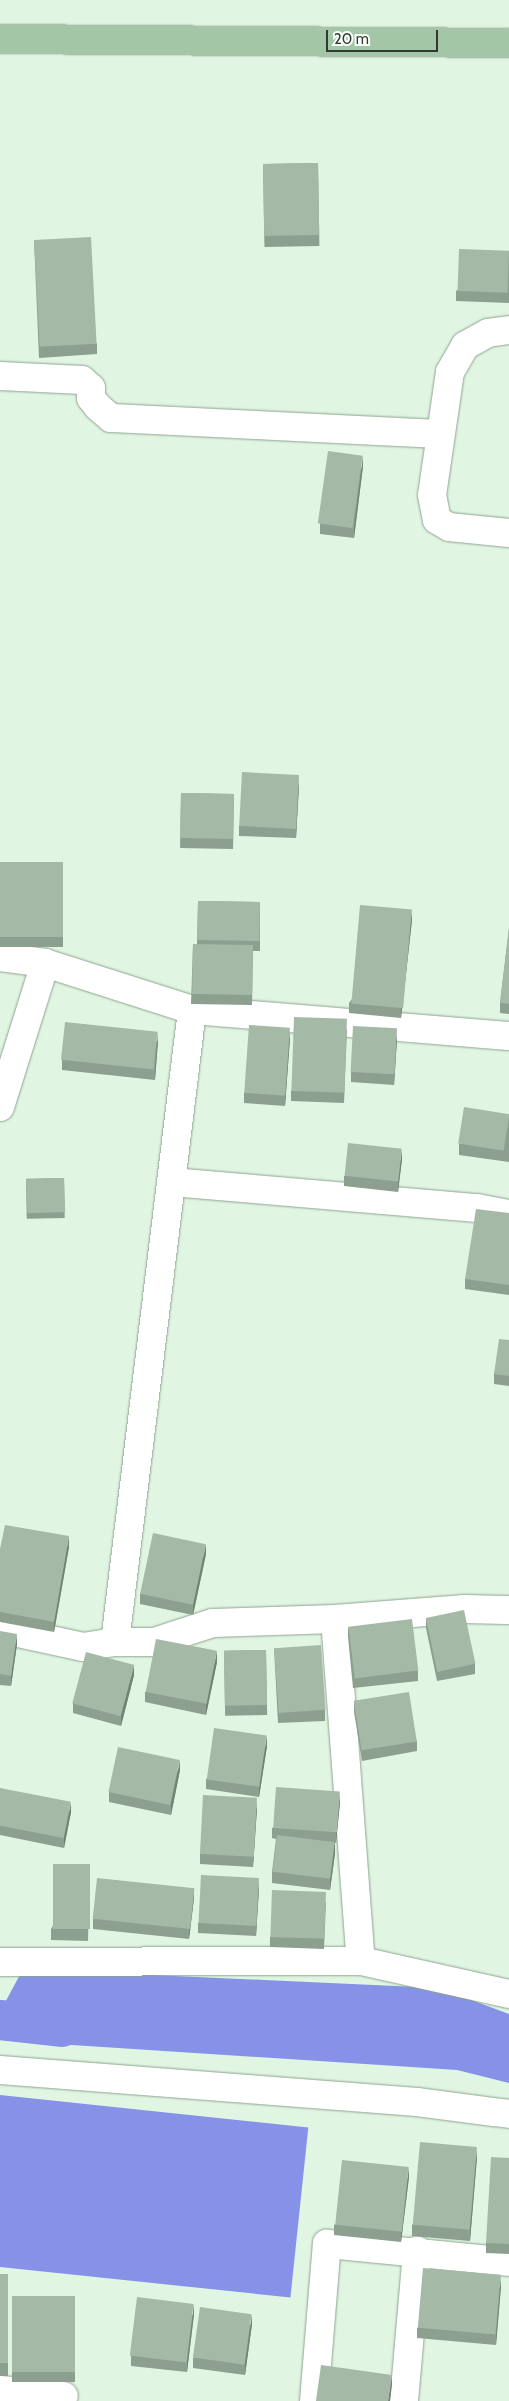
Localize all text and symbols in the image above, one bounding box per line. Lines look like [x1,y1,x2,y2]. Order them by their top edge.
scale bar [329,20,442,52]
text: 20 m [334,30,369,48]

